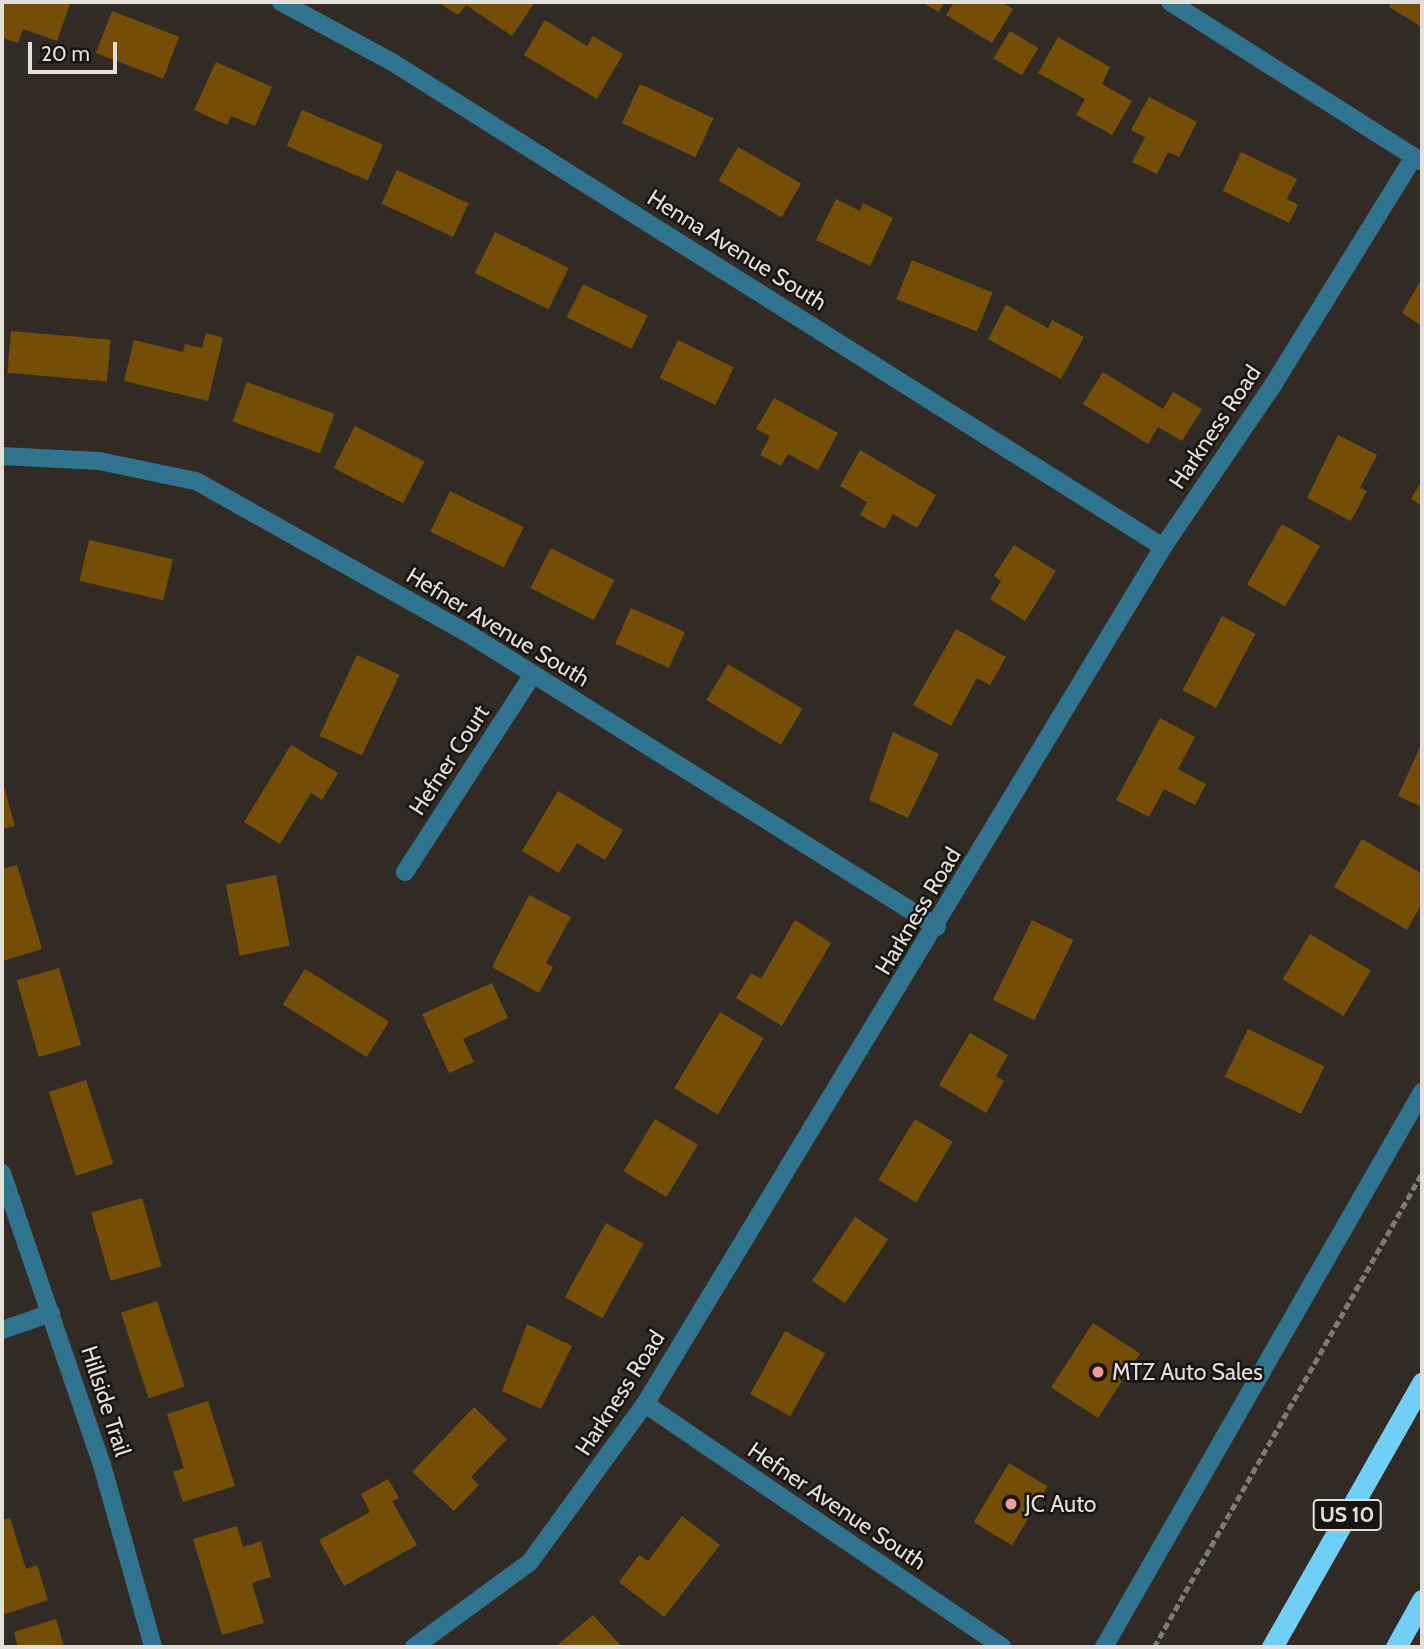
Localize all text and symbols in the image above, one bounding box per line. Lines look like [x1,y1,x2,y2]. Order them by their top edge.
scale bar [32,28,121,72]
text: 20 m [41,41,90,66]
street label: Henna Avenue South [642,184,832,316]
street label: Harkness Road [1163,360,1267,494]
street label: Hefner Avenue South [401,561,595,693]
street label: Hefner Court [403,700,495,820]
street label: Harkness Road [869,842,967,980]
street label: Harkness Road [569,1325,671,1461]
street label: Hillside Trail [75,1342,137,1460]
place label: MTZ Auto Sales [1112,1358,1263,1386]
marker: MTZ Auto Sales [1090,1364,1106,1380]
street label: Hefner Avenue South [743,1436,931,1576]
place label: JC Auto [1025,1490,1096,1518]
marker: JC Auto [1003,1496,1019,1512]
road number: US 10 [1312,1498,1382,1532]

